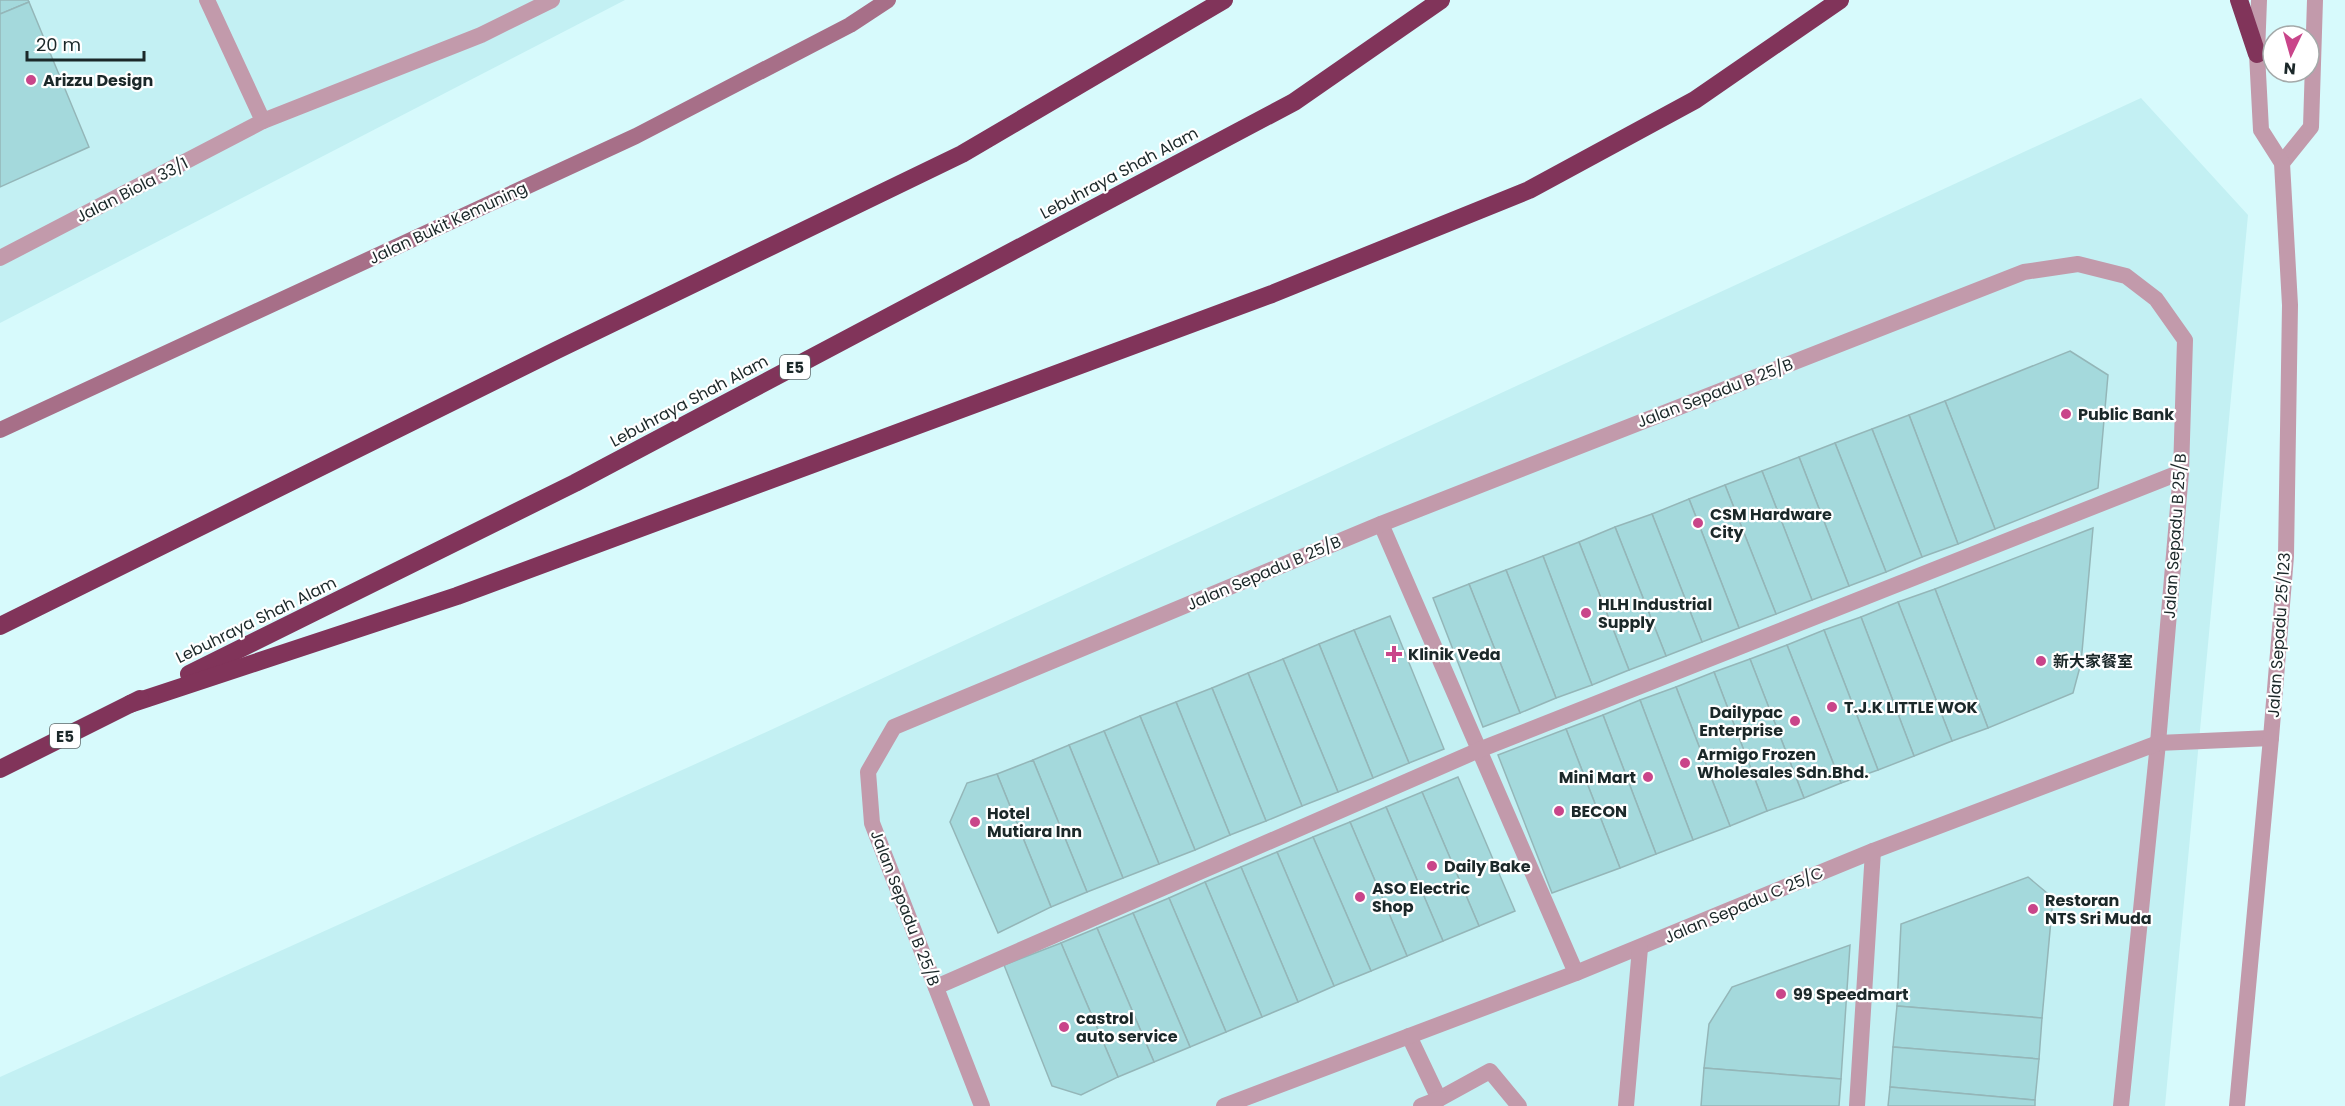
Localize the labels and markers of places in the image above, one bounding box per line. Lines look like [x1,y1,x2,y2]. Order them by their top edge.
place label: Arizzu Design [43,69,153,92]
marker: Arizzu Design [24,73,38,87]
place label: Public Bank [2078,403,2174,426]
marker: Public Bank [2059,407,2073,421]
place label: CSM Hardware City [1710,503,1832,544]
marker: CSM Hardware City [1691,516,1705,530]
place label: HLH Industrial Supply [1598,593,1712,634]
marker: HLH Industrial Supply [1579,606,1593,620]
place label: Klinik Veda [1408,643,1501,666]
marker: Klinik Veda [1385,645,1403,663]
place label: 新大家餐室 [2053,650,2133,673]
marker: 新大家餐室 [2034,654,2048,668]
place label: T.J.K LITTLE WOK [1844,696,1978,719]
marker: T.J.K LITTLE WOK [1825,700,1839,714]
place label: Dailypac Enterprise [1699,701,1783,742]
marker: Dailypac Enterprise [1788,714,1802,728]
place label: Armigo Frozen Wholesales Sdn.Bhd. [1697,743,1869,784]
marker: Armigo Frozen Wholesales Sdn.Bhd. [1678,756,1692,770]
place label: Mini Mart [1559,766,1636,789]
marker: Mini Mart [1641,770,1655,784]
place label: BECON [1571,800,1627,823]
place label: Hotel Mutiara Inn [987,802,1082,843]
marker: BECON [1552,804,1566,818]
marker: Hotel Mutiara Inn [968,815,982,829]
place label: Daily Bake [1444,855,1531,878]
marker: Daily Bake [1425,859,1439,873]
place label: ASO Electric Shop [1372,877,1471,918]
place label: Restoran NTS Sri Muda [2045,889,2152,930]
marker: ASO Electric Shop [1353,890,1367,904]
marker: Restoran NTS Sri Muda [2026,902,2040,916]
place label: 99 Speedmart [1793,983,1909,1006]
marker: 99 Speedmart [1774,987,1788,1001]
place label: castrol auto service [1076,1007,1178,1048]
marker: castrol auto service [1057,1020,1071,1034]

